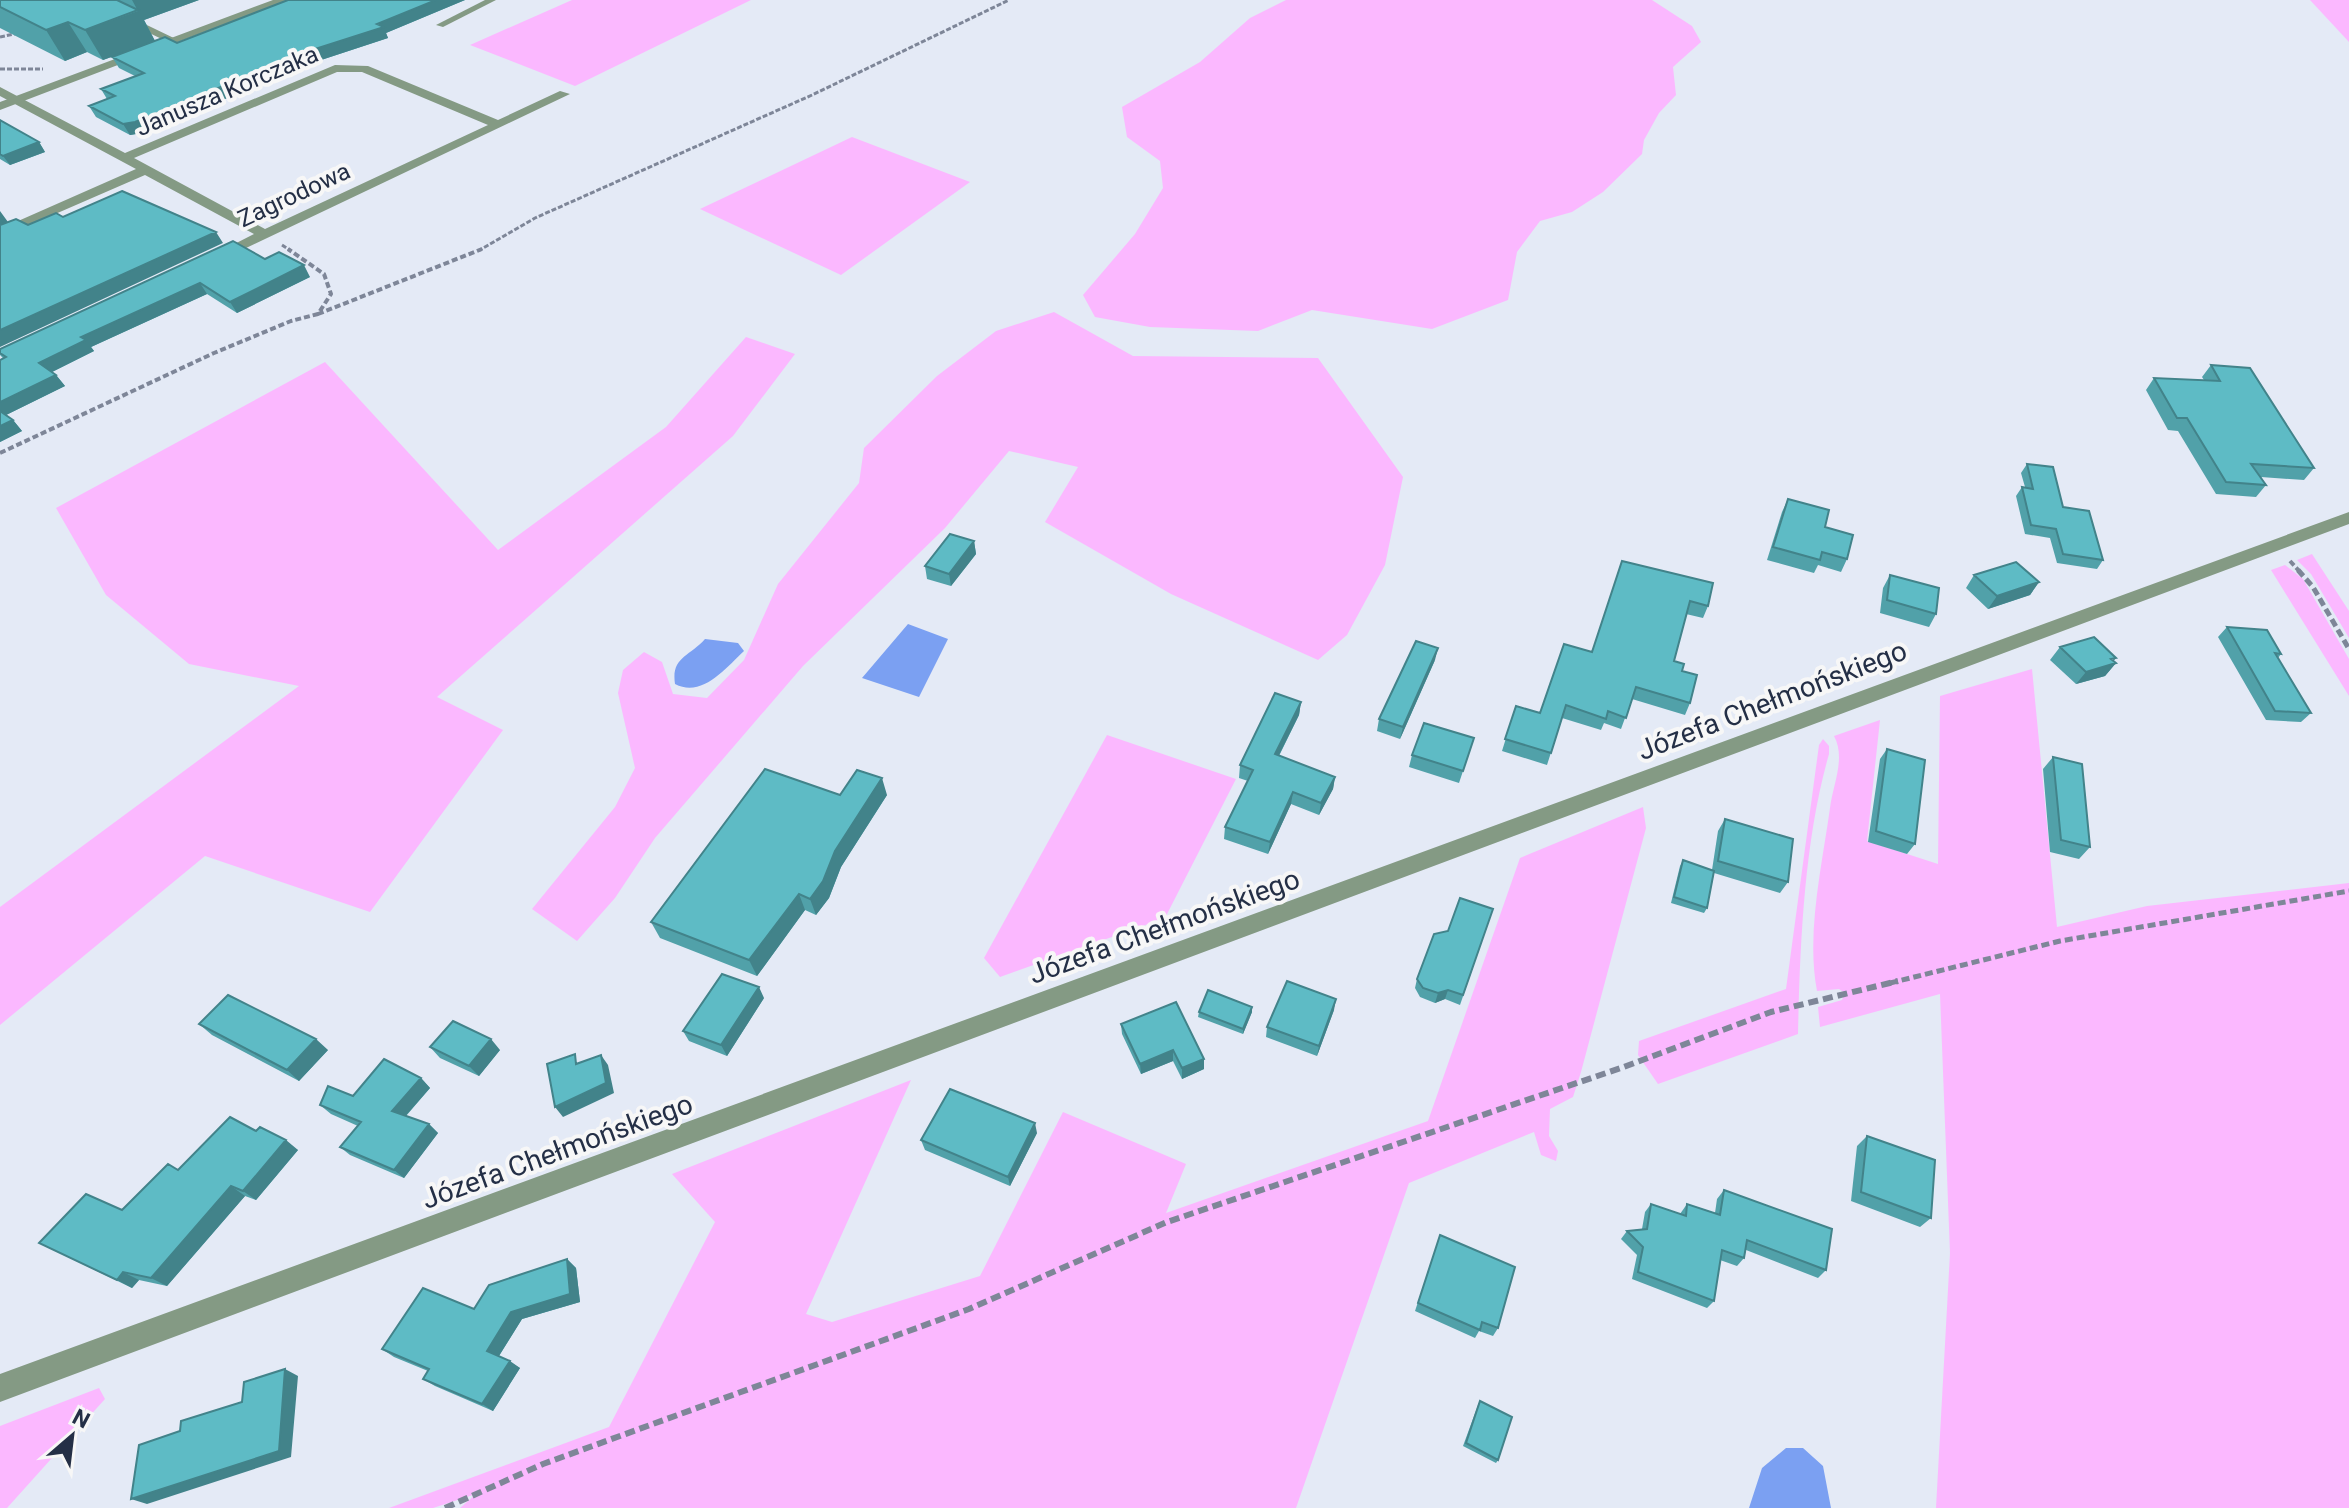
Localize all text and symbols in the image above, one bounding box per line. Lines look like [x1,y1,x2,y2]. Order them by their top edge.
street label: Janusza Korczaka [132,40,322,142]
street label: Zagrodowa [233,157,355,233]
street label: Józefa Chełmońskiego [1633,634,1911,767]
street label: Józefa Chełmońskiego [1024,862,1304,991]
street label: Józefa Chełmońskiego [417,1087,697,1216]
north arrow [32,1396,112,1476]
text: N [68,1404,94,1433]

